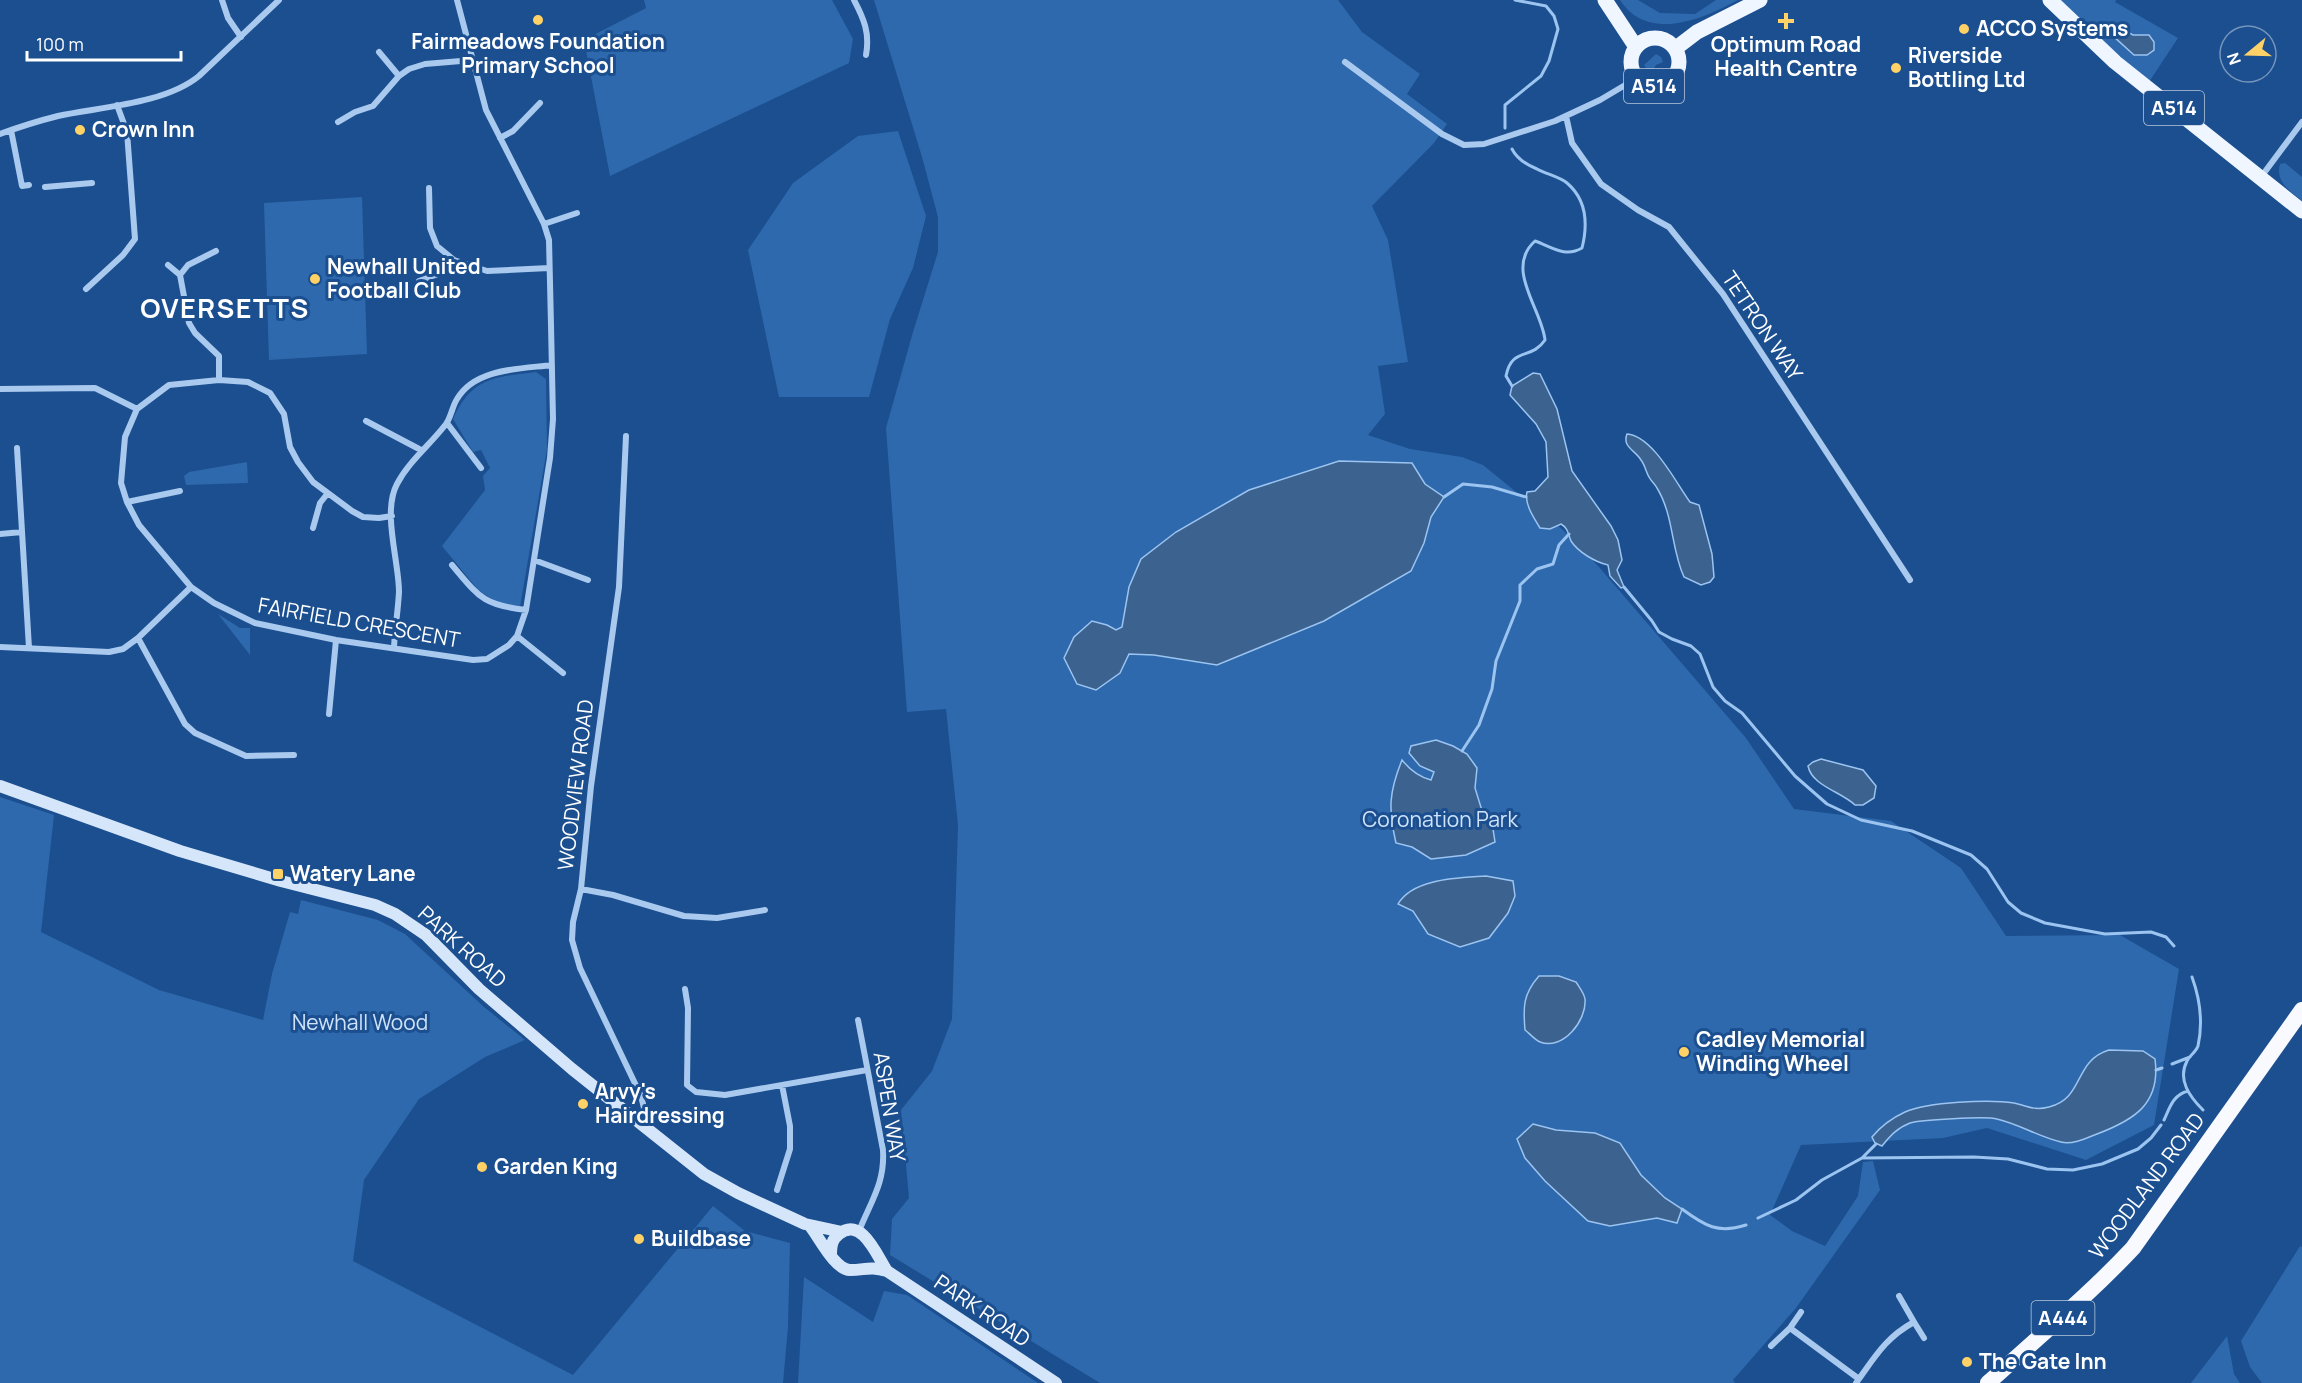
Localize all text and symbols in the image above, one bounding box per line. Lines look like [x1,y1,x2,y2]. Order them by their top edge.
marker: Optimum Road Health Centre [1777,12,1795,30]
marker: Fairmeadows Foundation Primary School [531,13,545,27]
place label: ACCO Systems [1976,14,2128,42]
marker: ACCO Systems [1957,22,1971,36]
scale bar [27,24,182,62]
north arrow [2218,24,2278,84]
place label: Fairmeadows Foundation Primary School [411,27,665,79]
place label: Optimum Road Health Centre [1711,30,1861,82]
text: 100 m [36,32,84,56]
place label: Riverside Bottling Ltd [1908,41,2025,93]
text: N [2222,50,2246,68]
marker: Riverside Bottling Ltd [1889,61,1903,75]
road number: A514 [1624,69,1684,103]
road number: A514 [2144,91,2204,125]
place label: Crown Inn [92,115,195,143]
marker: Crown Inn [73,123,87,137]
place label: Newhall United Football Club [327,252,481,304]
street label: TETRON WAY [1716,265,1810,386]
marker: Newhall United Football Club [308,272,322,286]
district label: OVERSETTS [140,289,310,326]
street label: FAIRFIELD CRESCENT [256,590,463,654]
street label: WOODVIEW ROAD [551,698,599,872]
park label: Coronation Park [1362,805,1518,833]
place label: Watery Lane [290,859,416,887]
marker: Watery Lane [271,867,285,881]
street label: PARK ROAD [412,899,513,993]
park label: Newhall Wood [292,1008,428,1036]
place label: Cadley Memorial Winding Wheel [1696,1025,1865,1077]
marker: Cadley Memorial Winding Wheel [1677,1045,1691,1059]
street label: ASPEN WAY [867,1050,913,1164]
place label: Arvy's Hairdressing [595,1077,725,1129]
marker: Arvy's Hairdressing [576,1097,590,1111]
street label: WOODLAND ROAD [2082,1107,2210,1264]
place label: Garden King [494,1152,618,1180]
marker: Garden King [475,1160,489,1174]
place label: Buildbase [651,1224,751,1252]
marker: Buildbase [632,1232,646,1246]
street label: PARK ROAD [929,1268,1036,1352]
road number: A444 [2032,1301,2094,1335]
place label: The Gate Inn [1979,1347,2107,1375]
marker: The Gate Inn [1960,1355,1974,1369]

